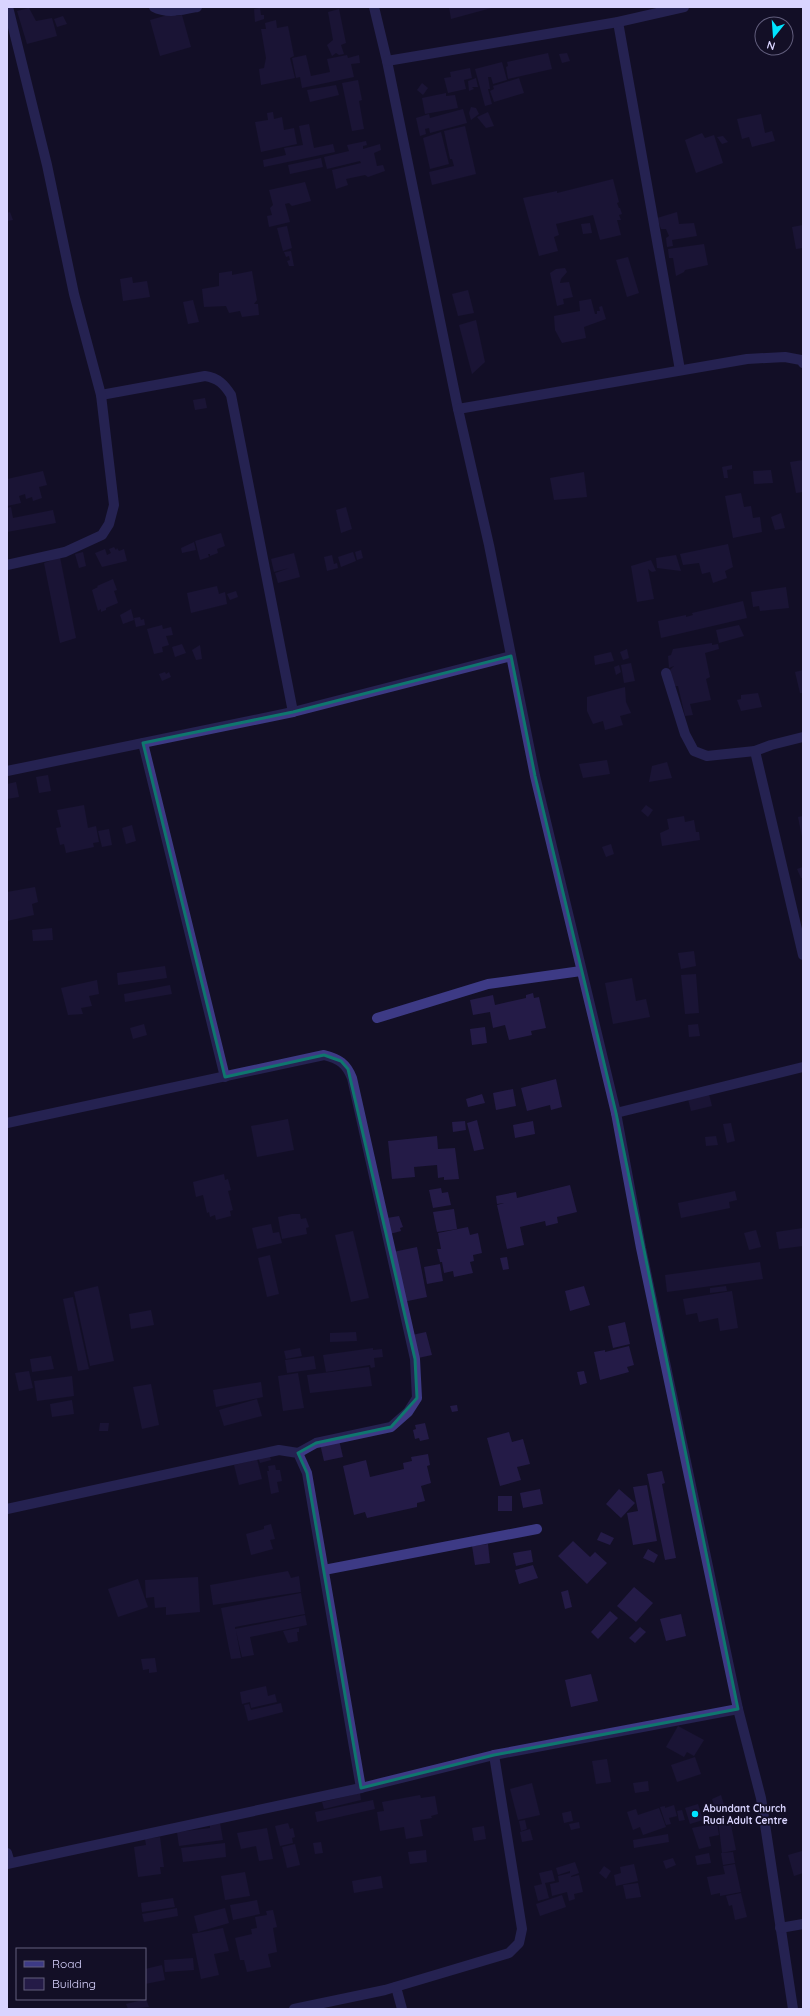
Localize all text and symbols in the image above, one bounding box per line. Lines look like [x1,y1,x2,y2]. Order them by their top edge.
north arrow [754,16,794,56]
text: N [765,38,777,53]
place label: Abundant Church Ruai Adult Centre [703,1802,788,1827]
marker: Abundant Church Ruai Adult Centre [690,1809,700,1819]
legend [16,1948,146,2000]
text: Road [52,1956,82,1971]
text: Building [52,1976,96,1991]

